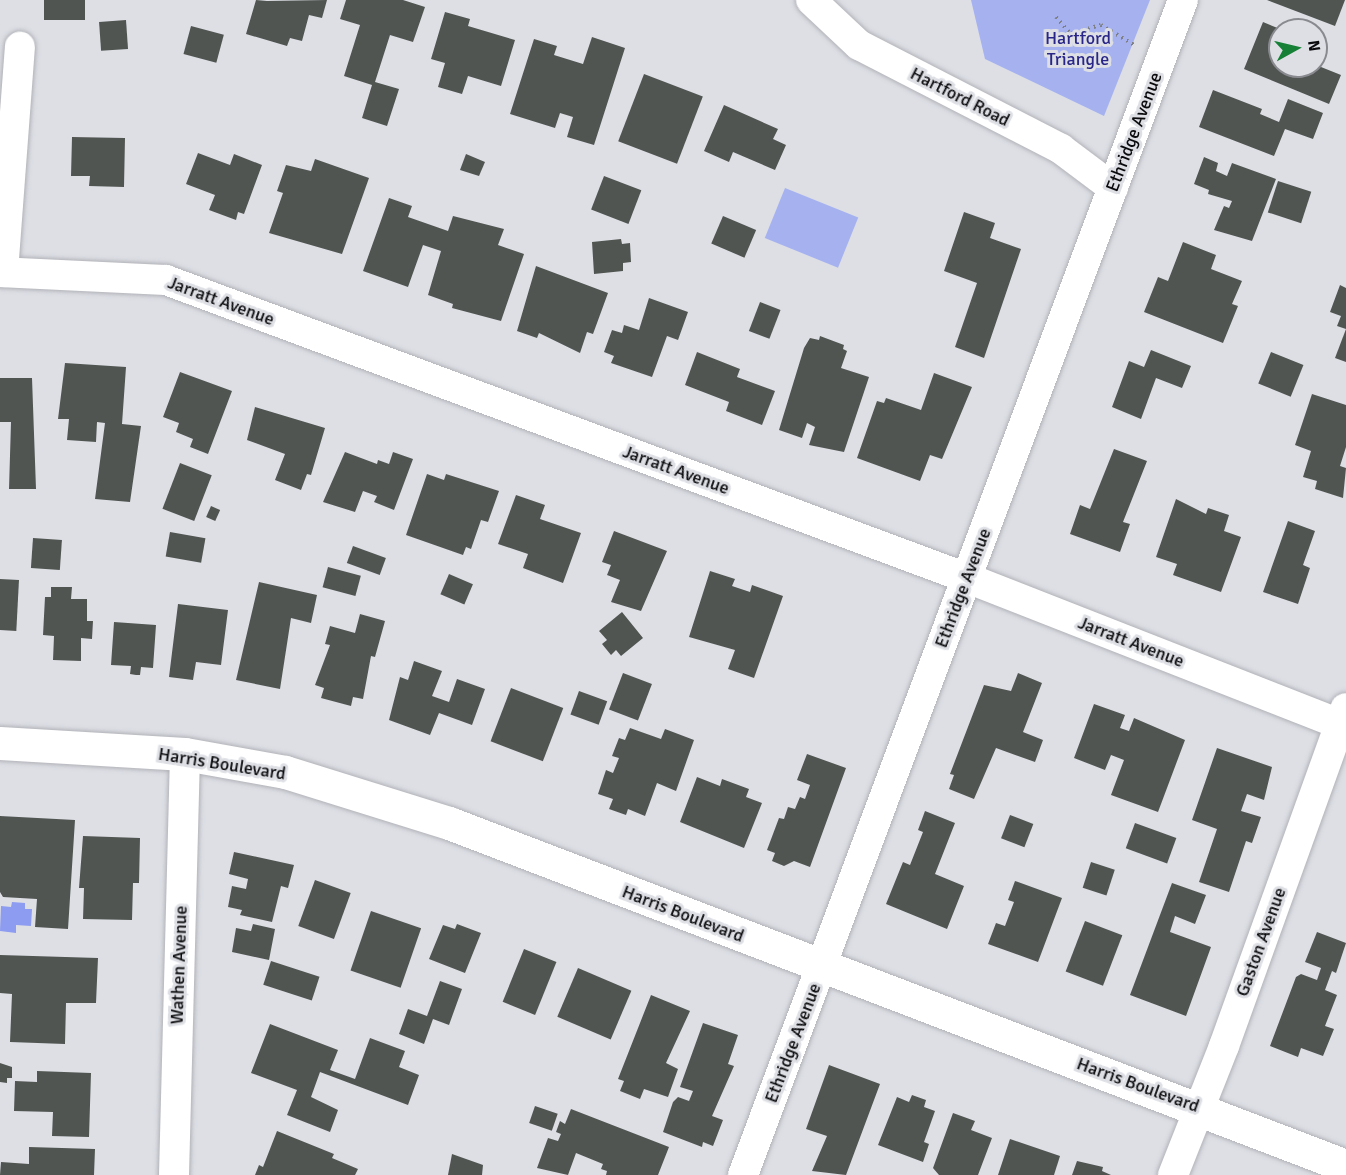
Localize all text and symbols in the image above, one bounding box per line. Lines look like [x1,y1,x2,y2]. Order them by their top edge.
north arrow [1268,18,1328,78]
park label: Hartford Triangle [1045,28,1111,70]
text: N [1303,39,1325,53]
street label: Hartford Road [907,63,1013,131]
street label: Ethridge Avenue [1101,69,1167,195]
street label: Jarratt Avenue [165,272,277,330]
street label: Jarratt Avenue [620,441,732,499]
street label: Ethridge Avenue [930,525,996,651]
street label: Jarratt Avenue [1075,612,1187,672]
street label: Harris Boulevard [157,743,287,785]
street label: Harris Boulevard [619,881,747,947]
street label: Gaston Avenue [1231,885,1291,999]
street label: Wathen Avenue [166,905,192,1025]
street label: Ethridge Avenue [760,980,826,1106]
street label: Harris Boulevard [1074,1053,1202,1117]

